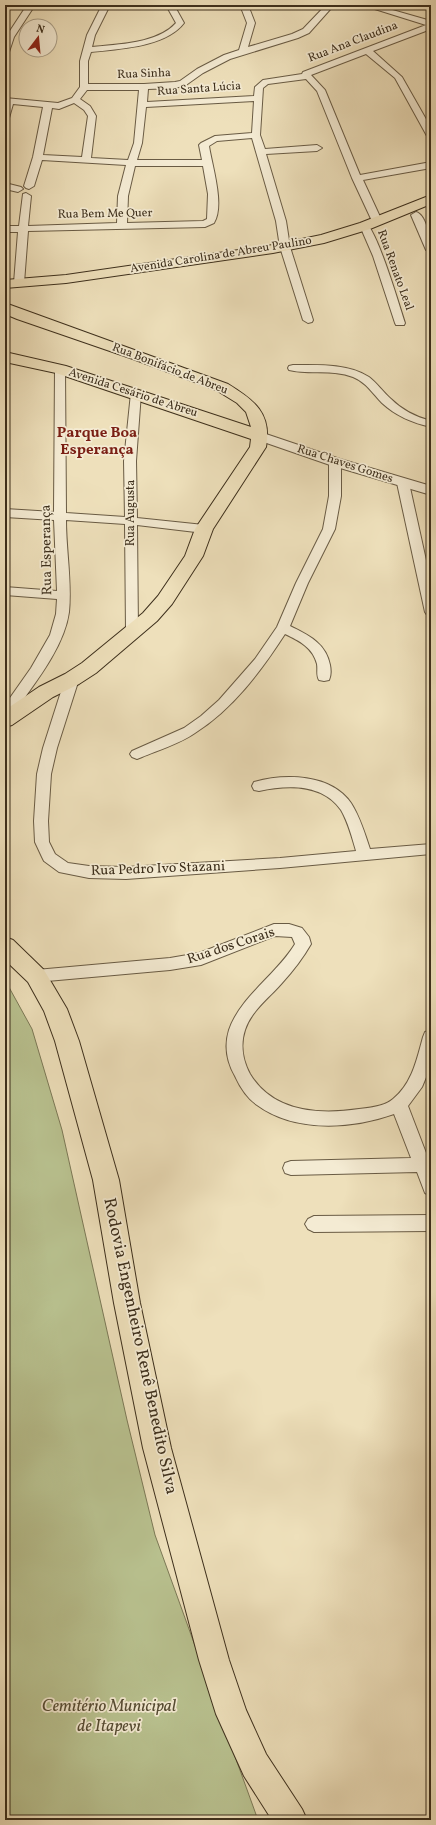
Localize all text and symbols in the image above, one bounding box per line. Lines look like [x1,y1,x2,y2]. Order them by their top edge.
street label: Rua Ana Claudina [306,17,400,66]
north arrow [18,18,58,58]
text: N [34,22,46,38]
street label: Rua Sinha [117,65,171,83]
street label: Rua Santa Lúcia [156,78,242,100]
street label: Rua Bem Me Quer [57,205,153,223]
street label: Rua Renato Leal [373,227,417,313]
street label: Avenida Carolina de Abreu Paulino [129,233,313,277]
street label: Rua Bonifácio de Abreu [110,339,231,399]
street label: Avenida Cesário de Abreu [66,365,200,422]
district label: Parque Boa Esperança [57,423,137,461]
street label: Rua Chaves Gomes [295,441,395,487]
street label: Rua Augusta [123,480,139,546]
street label: Rua Esperança [37,504,57,596]
street label: Rua Pedro Ivo Stazani [91,857,225,881]
street label: Rua dos Corais [185,923,277,969]
street label: Rodovia Engenheiro Renê Benedito Silva [97,1196,183,1496]
park label: Cemitério Municipal de Itapevi [42,1695,176,1738]

